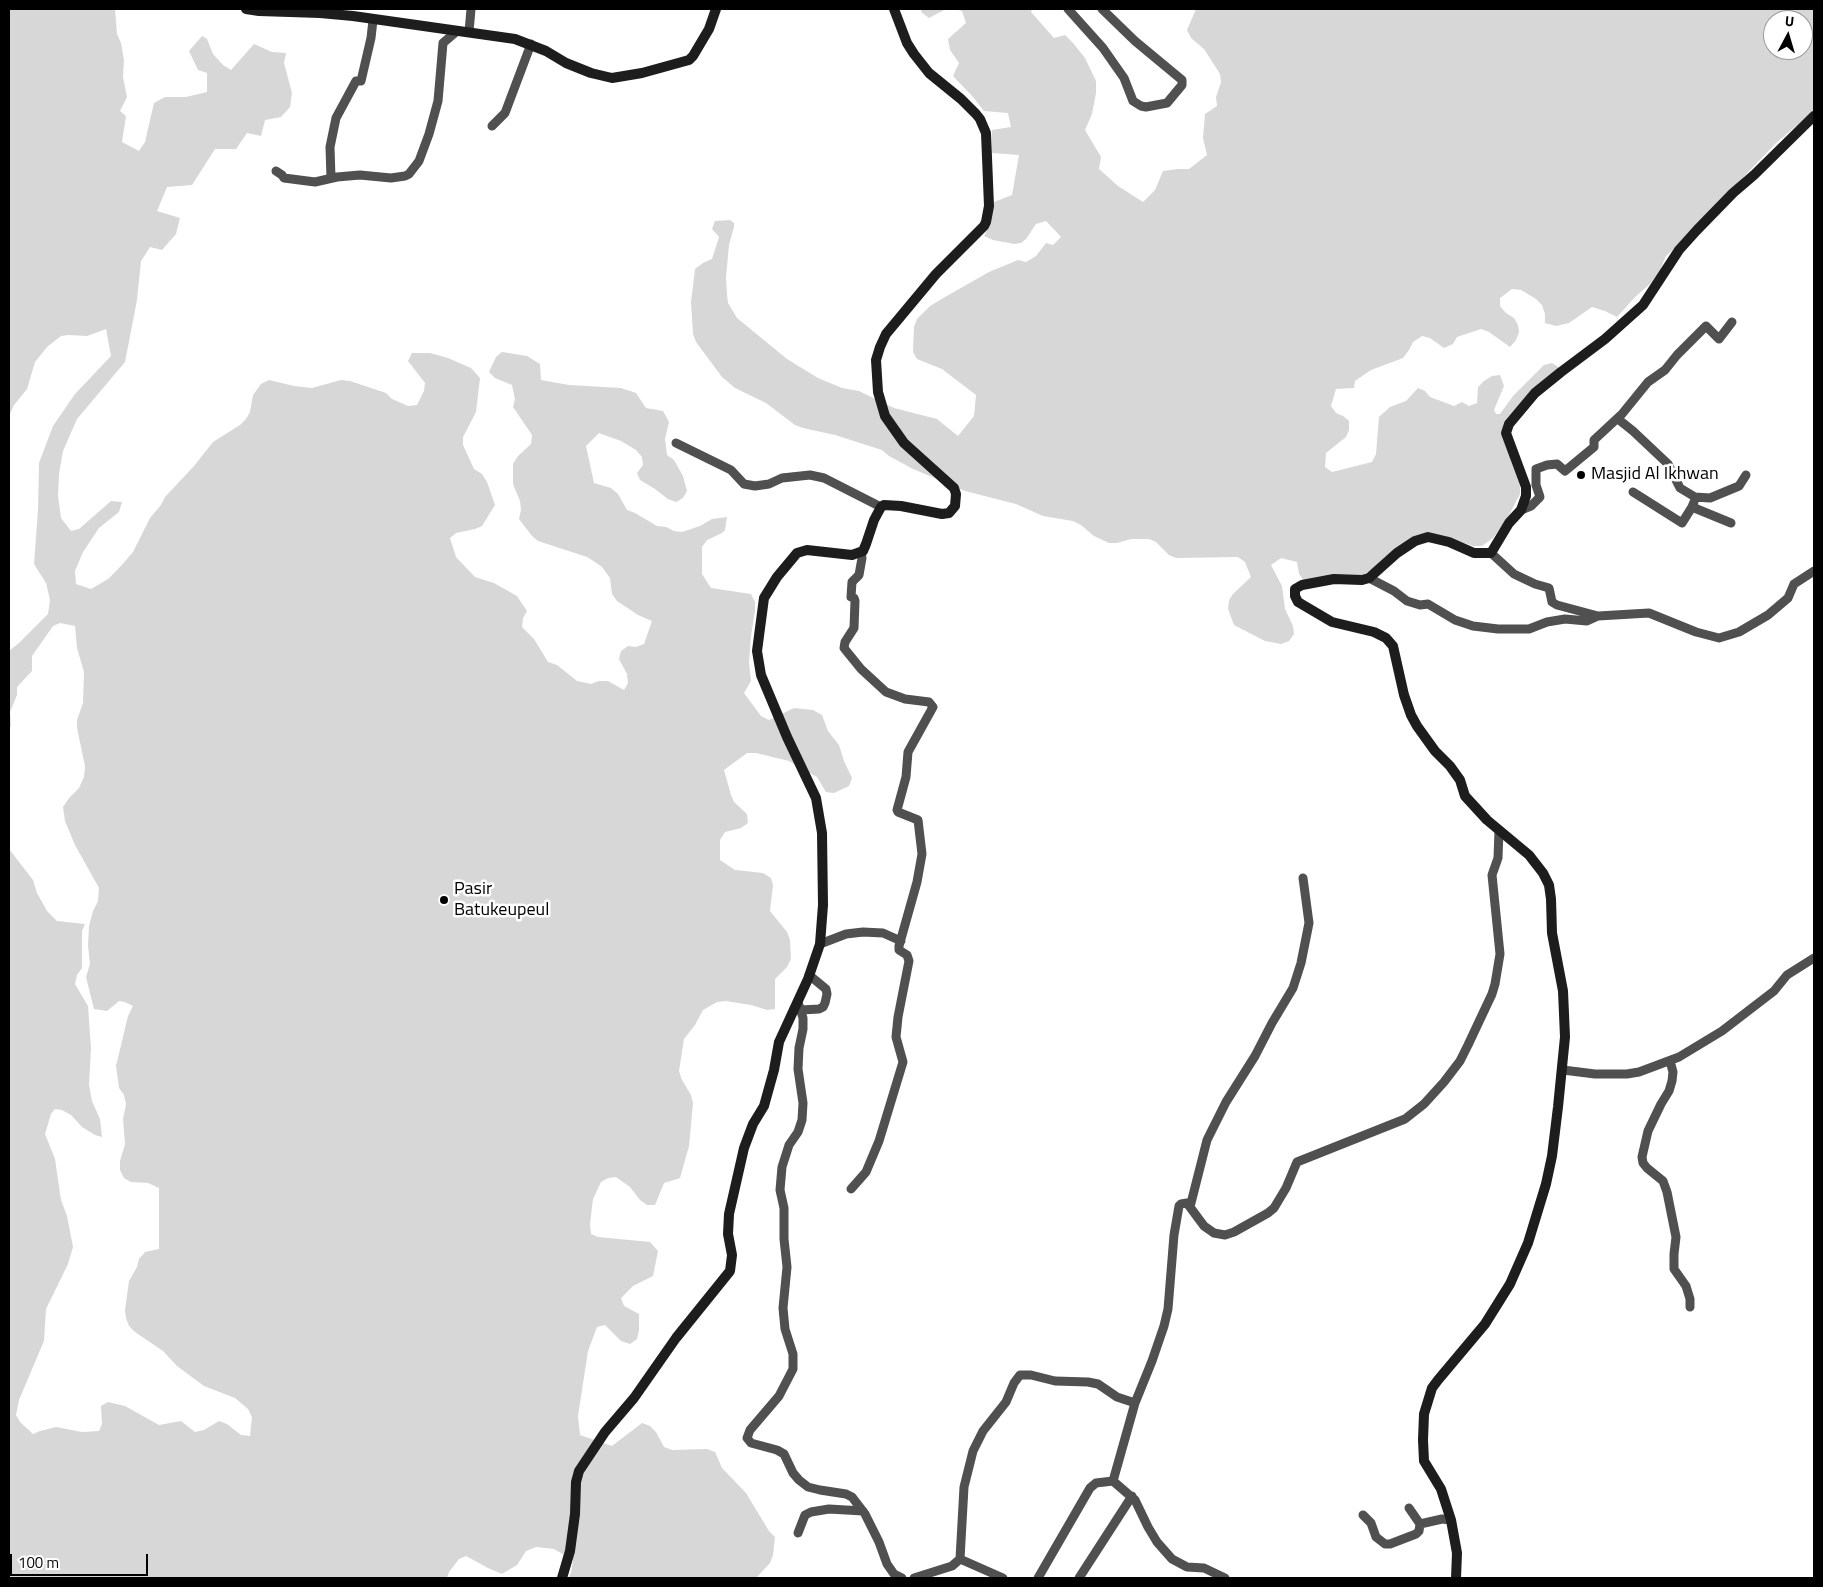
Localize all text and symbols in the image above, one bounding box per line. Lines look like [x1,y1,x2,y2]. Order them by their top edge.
north arrow [1763,10,1813,60]
text: U [1784,10,1795,32]
place label: Masjid Al Ikhwan [1591,464,1719,486]
marker: Masjid Al Ikhwan [1575,469,1587,481]
place label: Pasir Batukeupeul [454,879,549,922]
marker: Pasir Batukeupeul [438,894,450,906]
scale bar [12,1544,150,1576]
text: 100 m [18,1551,59,1574]

